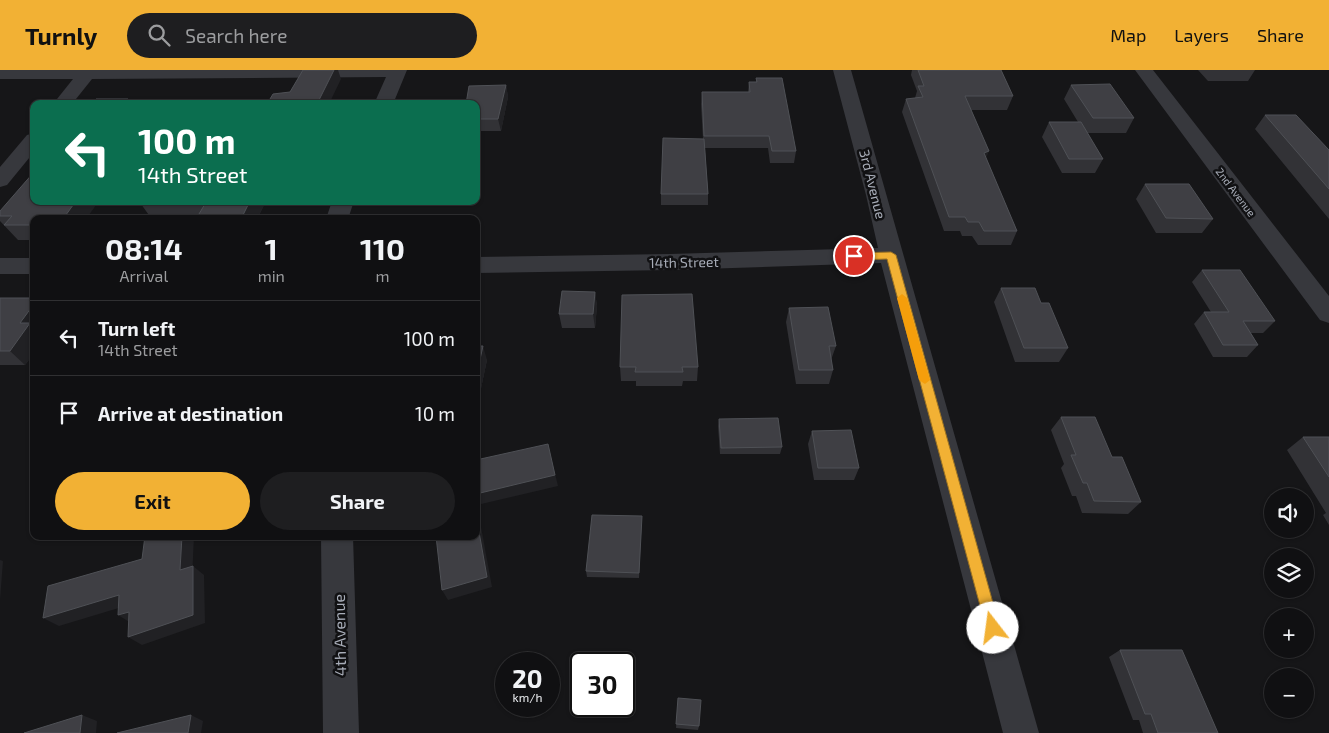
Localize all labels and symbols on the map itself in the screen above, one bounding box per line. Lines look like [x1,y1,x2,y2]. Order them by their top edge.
street label: 3rd Avenue [856,148,890,220]
street label: 2nd Avenue [1213,165,1259,219]
pin [833,235,875,277]
street label: 14th Street [649,253,719,271]
street label: 4th Avenue [329,594,349,676]
position arrow [966,601,1018,653]
speed limit sign: 30 [570,652,635,717]

